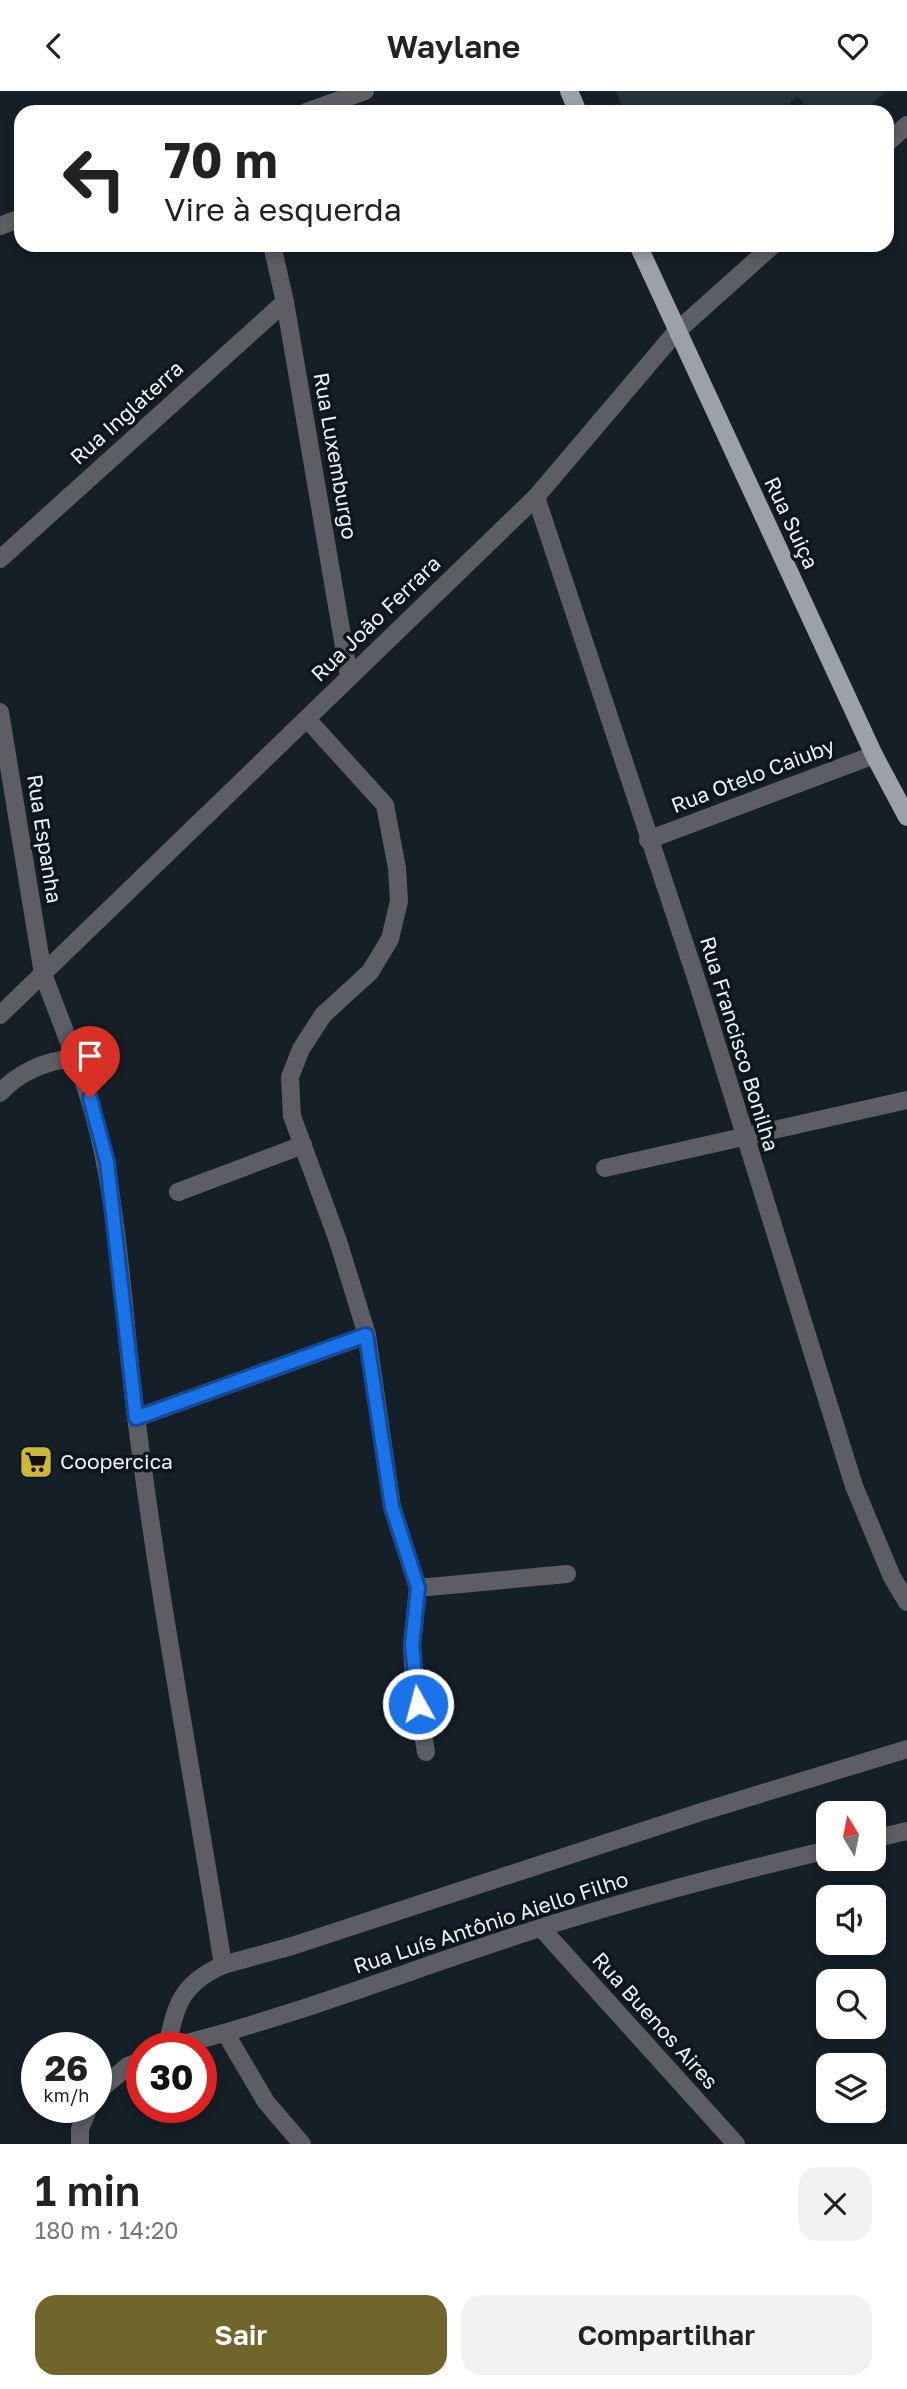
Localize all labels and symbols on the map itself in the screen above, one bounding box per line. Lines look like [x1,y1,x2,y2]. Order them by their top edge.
street label: Rua Inglaterra [64,355,188,470]
street label: Rua Luxemburgo [309,370,363,541]
street label: Rua Suiça [759,472,825,573]
street label: Rua João Ferrara [305,550,445,687]
street label: Rua Otelo Caiuby [667,732,838,818]
street label: Rua Espanha [22,773,68,905]
street label: Rua Francisco Bonilha [695,933,785,1154]
pin [60,1026,120,1098]
supermarket icon: Coopercica [17,1443,55,1481]
place label: Coopercica [60,1448,173,1474]
position arrow [381,1667,455,1741]
north arrow [816,1801,886,1871]
street label: Rua Luís Antônio Aiello Filho [350,1865,631,1979]
street label: Rua Buenos Aires [587,1946,724,2094]
speed limit sign: 30 [126,2032,217,2123]

